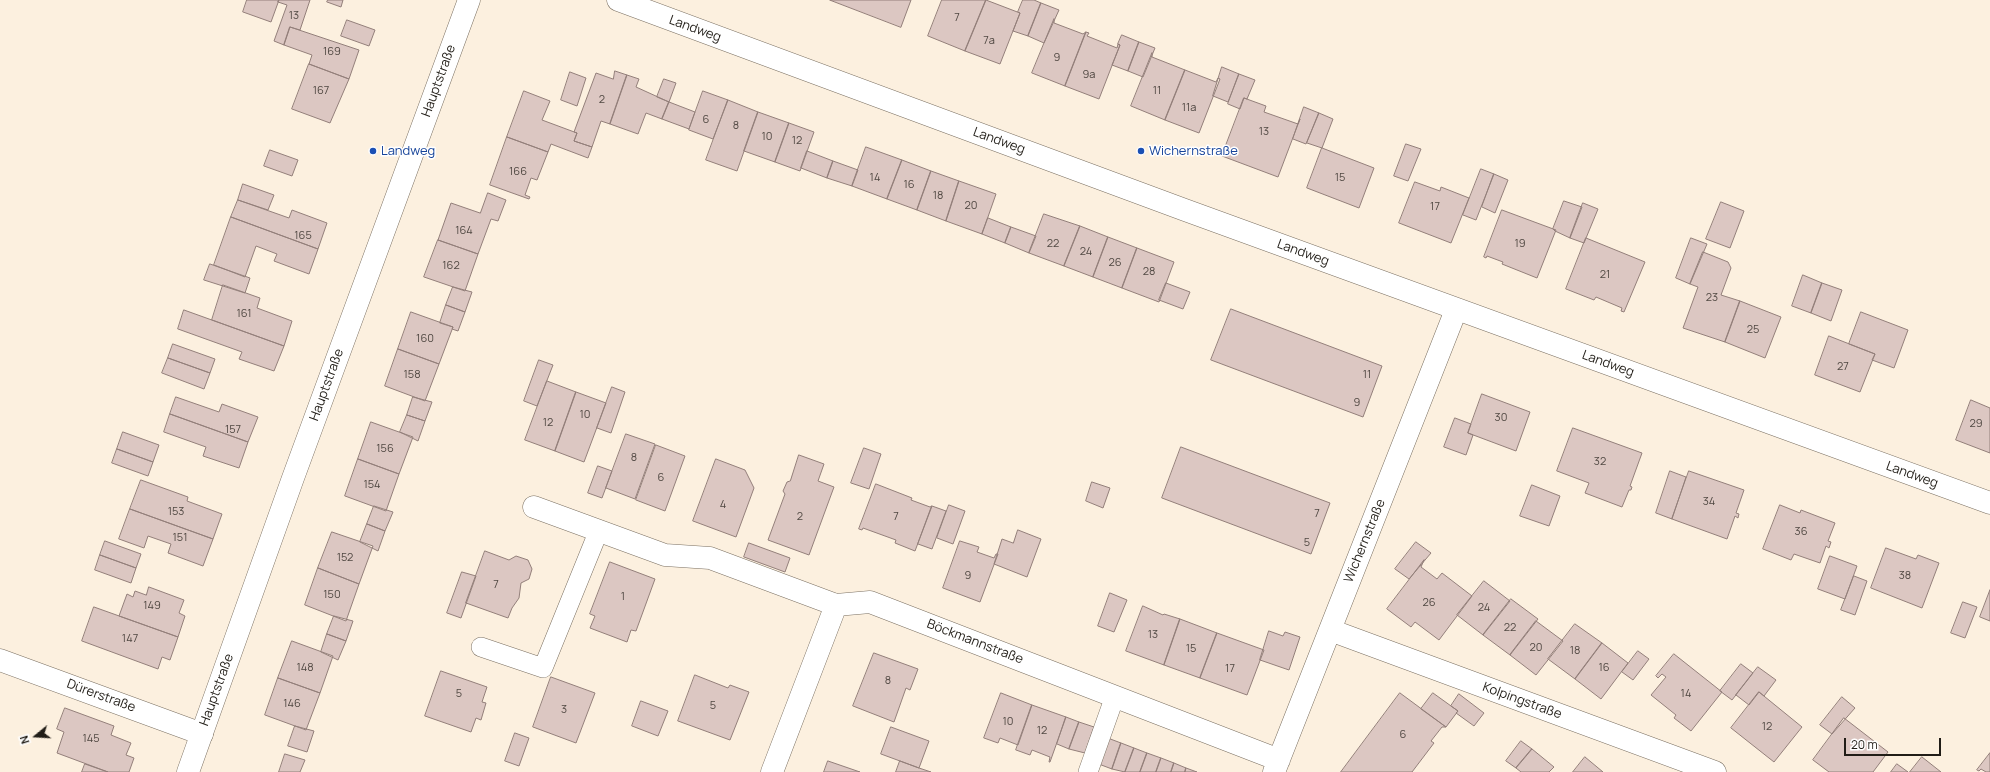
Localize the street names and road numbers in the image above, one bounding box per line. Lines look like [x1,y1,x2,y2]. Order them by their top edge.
street label: Landweg [667,12,723,46]
street label: Hauptstraße [419,43,459,119]
street label: Landweg [971,124,1027,158]
street label: Landweg [1275,236,1331,270]
street label: Hauptstraße [307,347,347,423]
street label: Landweg [1580,347,1636,381]
street label: Landweg [1884,458,1940,492]
street label: Wichernstraße [1341,497,1389,585]
street label: Böckmannstraße [925,616,1025,668]
street label: Hauptstraße [197,652,237,728]
street label: Dürerstraße [64,676,138,716]
street label: Kolpingstraße [1480,679,1564,723]

